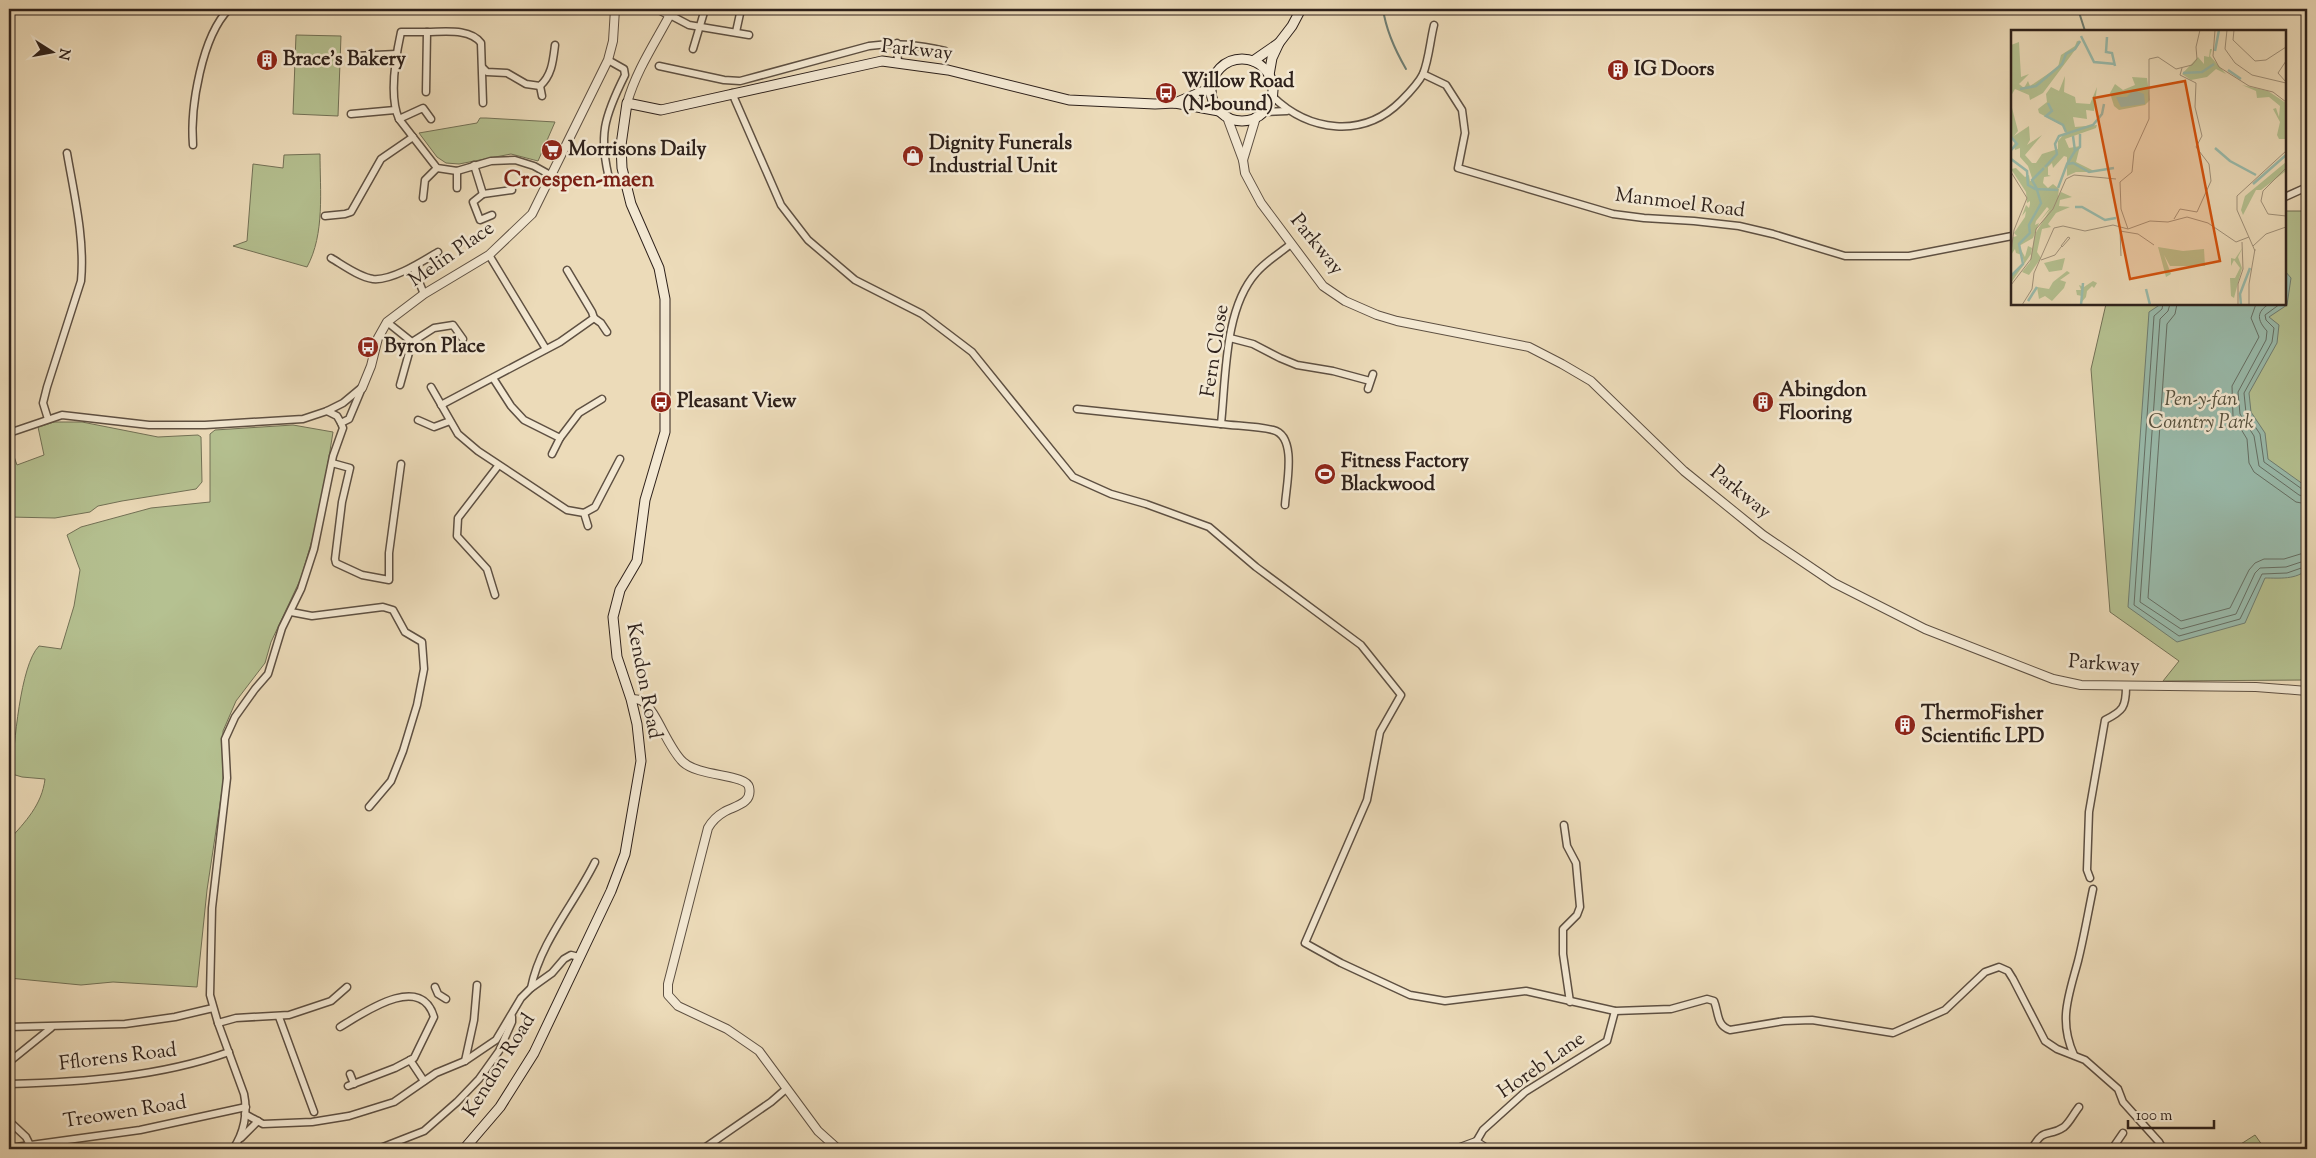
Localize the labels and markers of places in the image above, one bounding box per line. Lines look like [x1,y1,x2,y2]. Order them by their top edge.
place label: Brace's Bakery [283,46,406,75]
building icon: Brace's Bakery [255,48,279,72]
place label: IG Doors [1634,56,1714,85]
building icon: IG Doors [1606,58,1630,82]
place label: Willow Road (N-bound) [1182,68,1295,120]
bus stop icon: Willow Road (N-bound) [1154,81,1178,105]
place label: Dignity Funerals Industrial Unit [929,130,1072,182]
place label: Morrisons Daily [568,136,707,165]
supermarket icon: Morrisons Daily [540,138,564,162]
shop icon: Dignity Funerals Industrial Unit [901,144,925,168]
place label: Byron Place [384,333,485,362]
bus stop icon: Byron Place [356,335,380,359]
place label: Abingdon Flooring [1779,377,1867,429]
place label: Pleasant View [677,388,797,417]
bus stop icon: Pleasant View [649,390,673,414]
building icon: Abingdon Flooring [1751,390,1775,414]
place label: Fitness Factory Blackwood [1341,448,1469,500]
sports icon: Fitness Factory Blackwood [1313,462,1337,486]
place label: ThermoFisher Scientific LPD [1921,700,2044,752]
building icon: ThermoFisher Scientific LPD [1893,713,1917,737]

